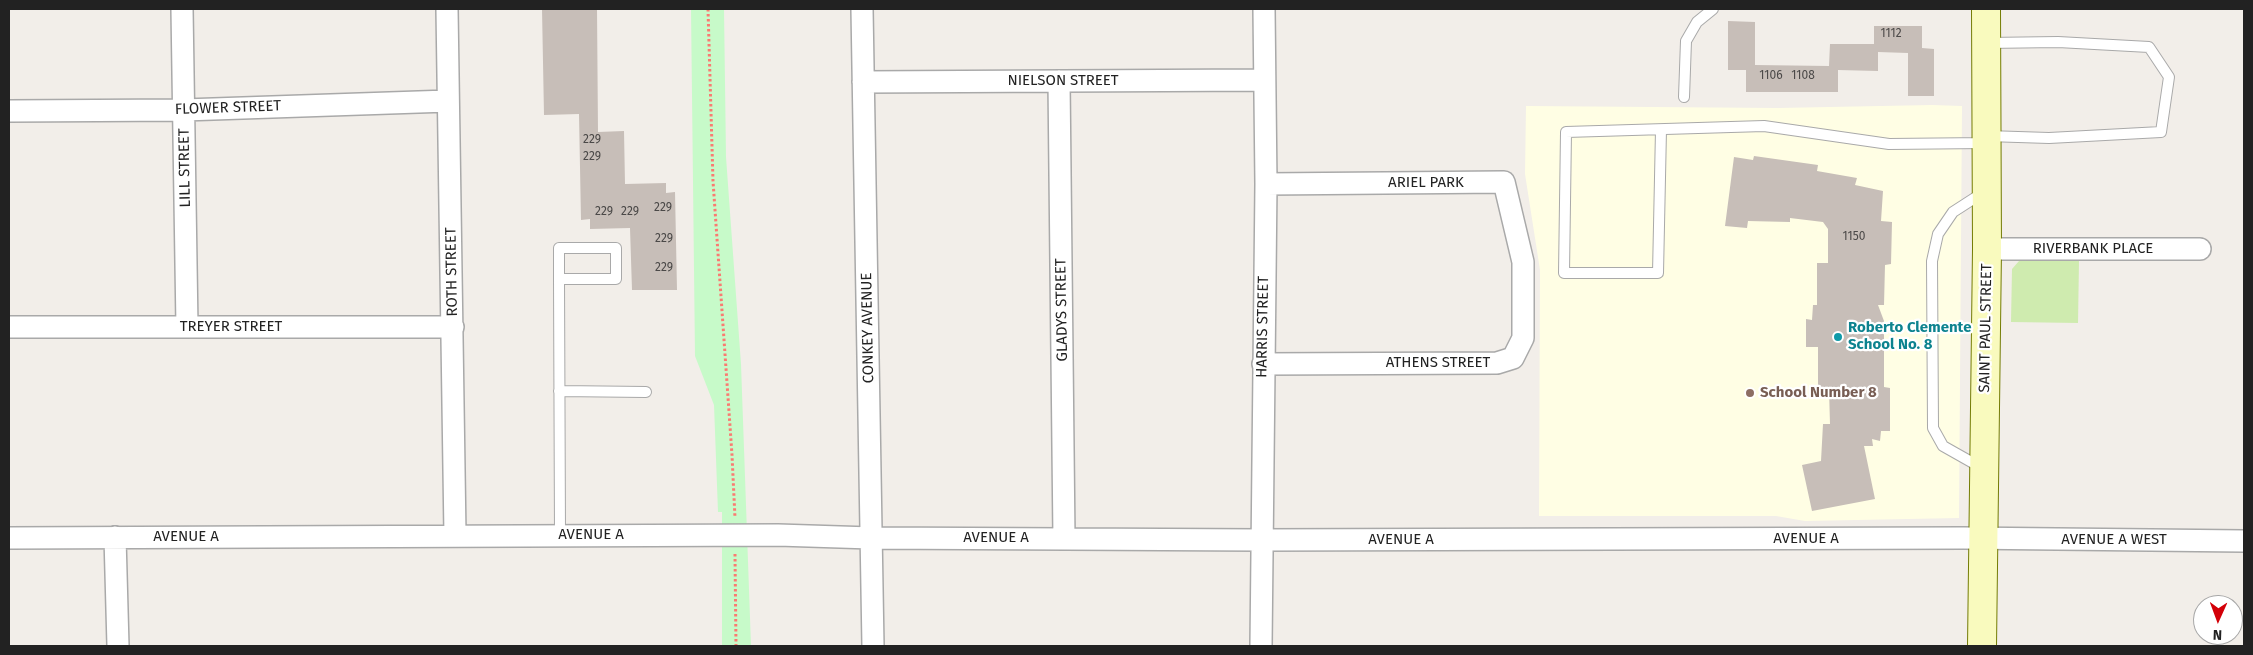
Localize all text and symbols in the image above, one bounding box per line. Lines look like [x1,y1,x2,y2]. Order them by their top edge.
house number: 1112 [1880,27,1902,41]
house number: 1106 [1759,69,1783,83]
house number: 1108 [1791,69,1815,83]
street label: NIELSON STREET [1007,72,1119,90]
street label: FLOWER STREET [174,97,282,119]
street label: LILL STREET [175,128,195,208]
house number: 229 [583,133,601,147]
house number: 229 [583,150,601,164]
street label: ARIEL PARK [1388,174,1464,192]
house number: 229 [654,201,672,215]
house number: 229 [595,205,613,219]
house number: 229 [621,205,639,219]
street label: ROTH STREET [442,227,462,317]
house number: 1150 [1843,230,1865,244]
house number: 229 [655,232,673,246]
street label: RIVERBANK PLACE [2033,240,2153,258]
street label: GLADYS STREET [1052,258,1072,362]
house number: 229 [655,261,673,275]
street label: SAINT PAUL STREET [1976,263,1996,393]
street label: CONKEY AVENUE [858,273,878,383]
street label: HARRIS STREET [1253,276,1273,378]
street label: TREYER STREET [180,318,282,336]
place label: Roberto Clemente School No. 8 [1848,319,1971,354]
marker: Roberto Clemente School No. 8 [1832,331,1844,343]
street label: ATHENS STREET [1386,354,1490,372]
place label: School Number 8 [1760,384,1877,402]
marker: School Number 8 [1744,387,1756,399]
street label: AVENUE A [558,526,624,544]
street label: AVENUE A [153,528,219,546]
street label: AVENUE A [963,529,1029,547]
street label: AVENUE A [1773,530,1839,548]
street label: AVENUE A [1368,531,1434,549]
street label: AVENUE A WEST [2061,531,2167,549]
north arrow [2193,595,2243,645]
text: N [2213,626,2222,643]

